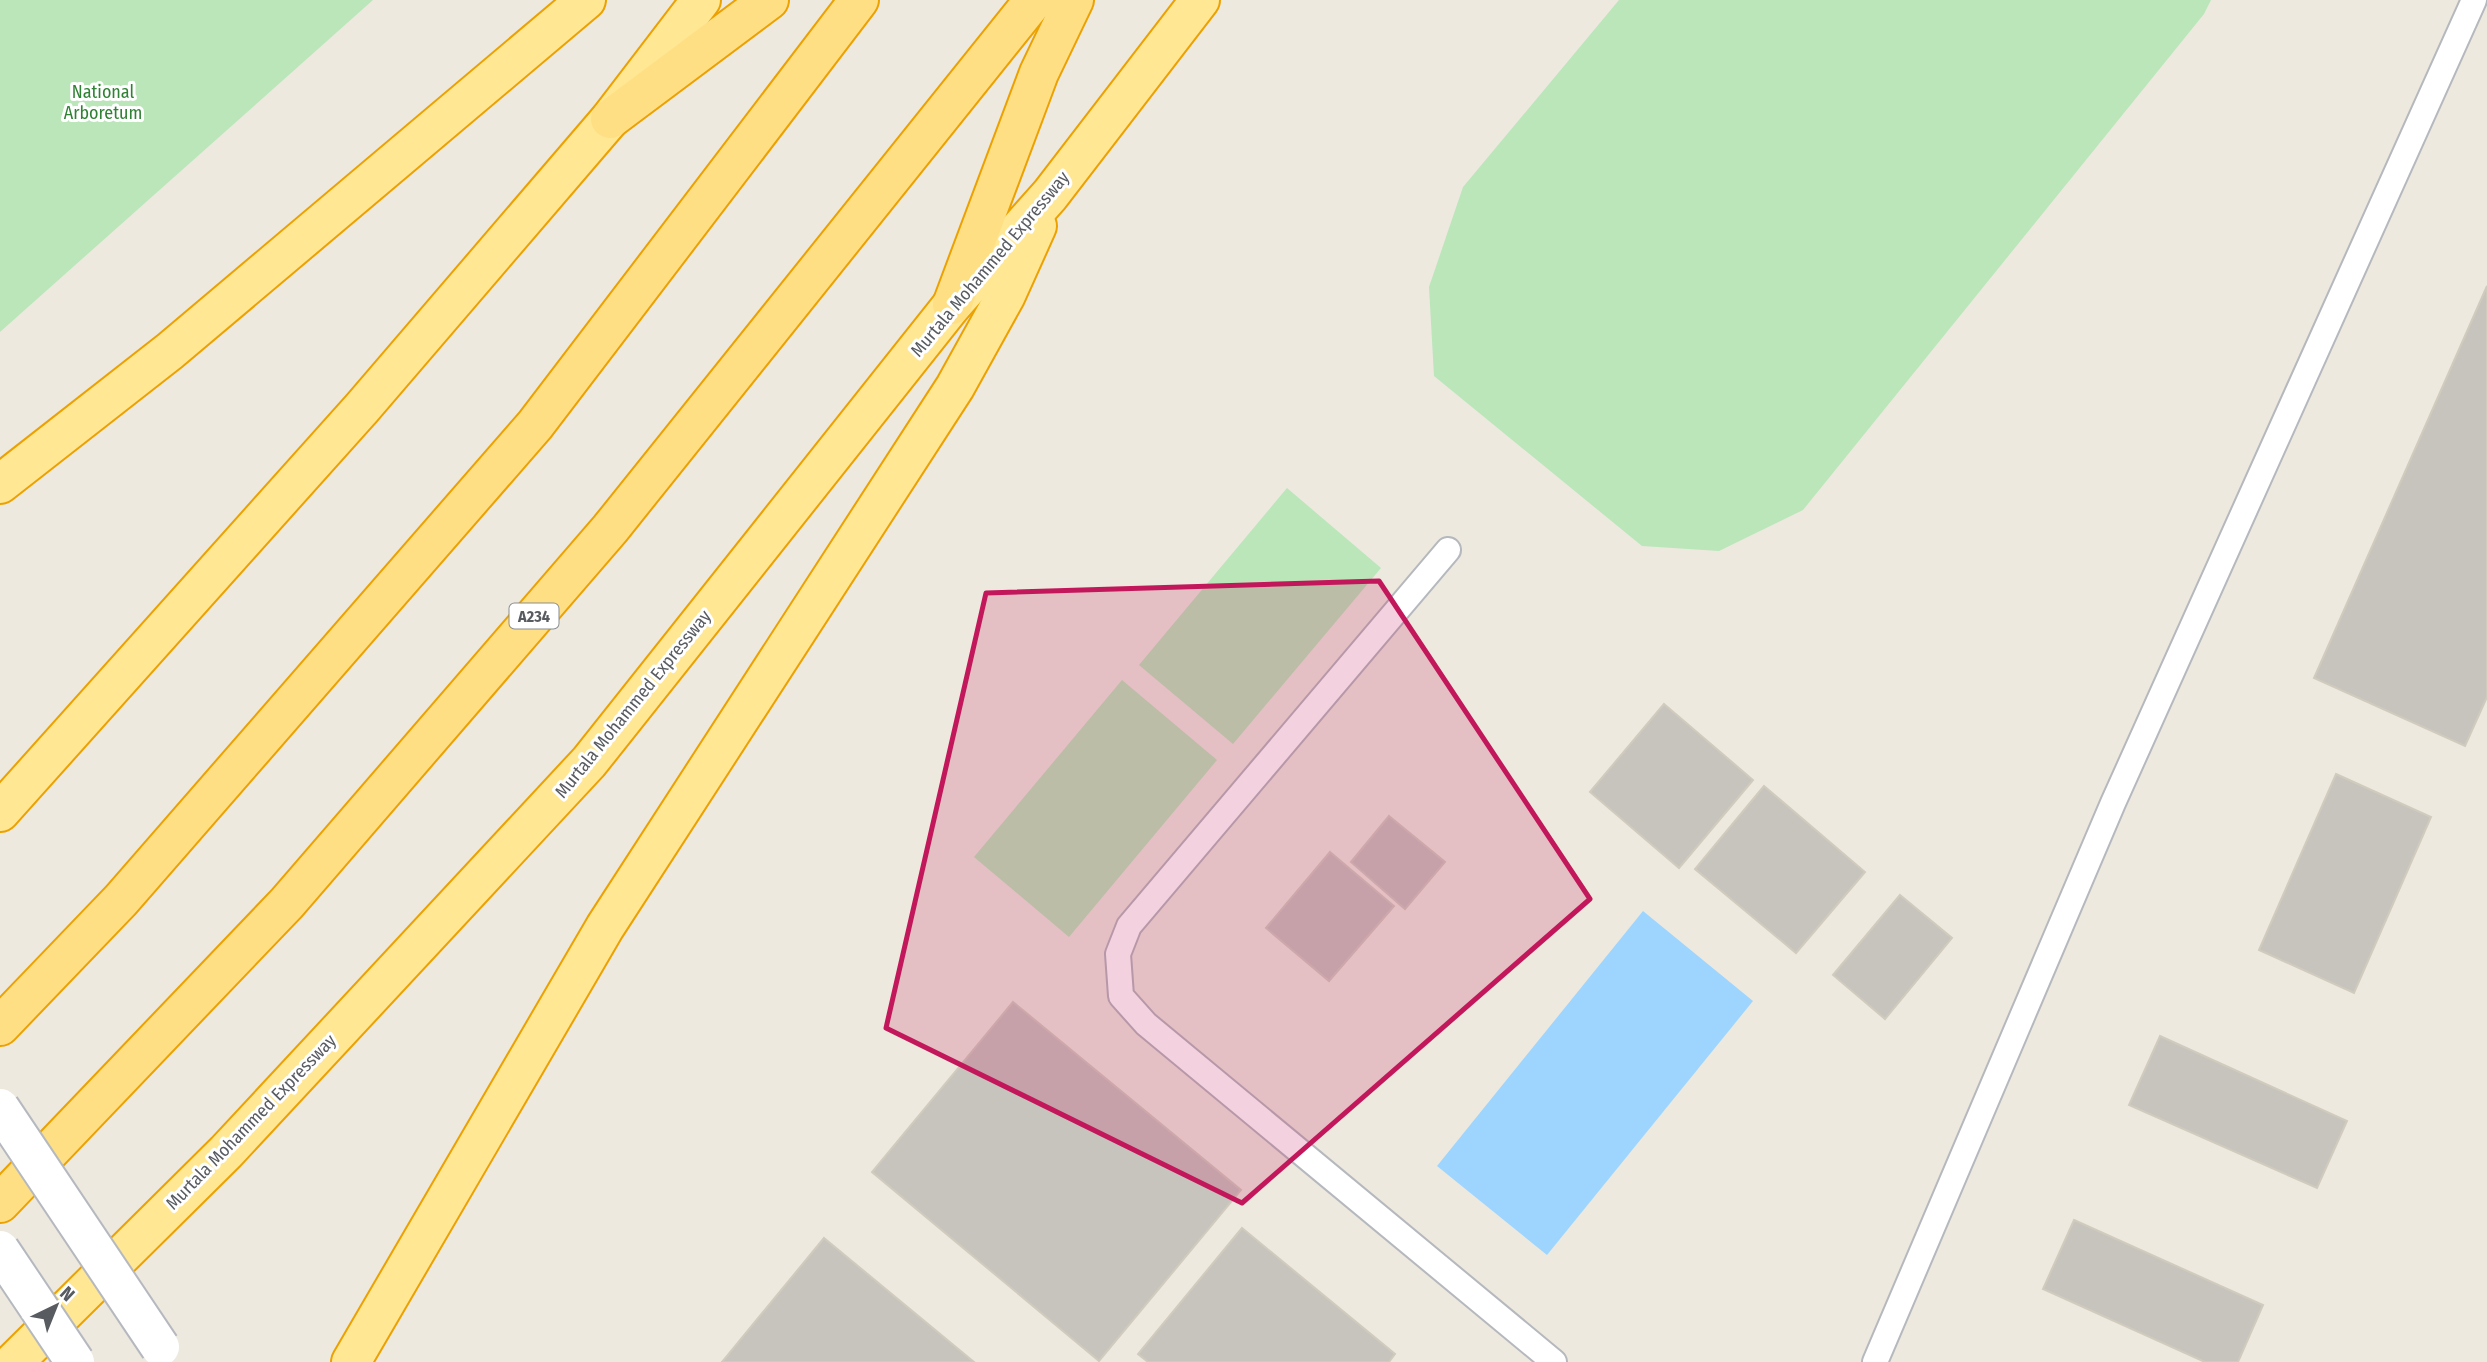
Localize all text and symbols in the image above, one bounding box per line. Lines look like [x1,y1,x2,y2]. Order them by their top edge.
park label: National Arboretum [64,81,142,124]
street label: Murtala Mohammed Expressway [906,167,1074,361]
road number: A234 [510,604,558,628]
street label: Murtala Mohammed Expressway [550,606,716,802]
street label: Murtala Mohammed Expressway [161,1030,341,1214]
north arrow [21,1271,91,1341]
text: N [55,1282,79,1306]

